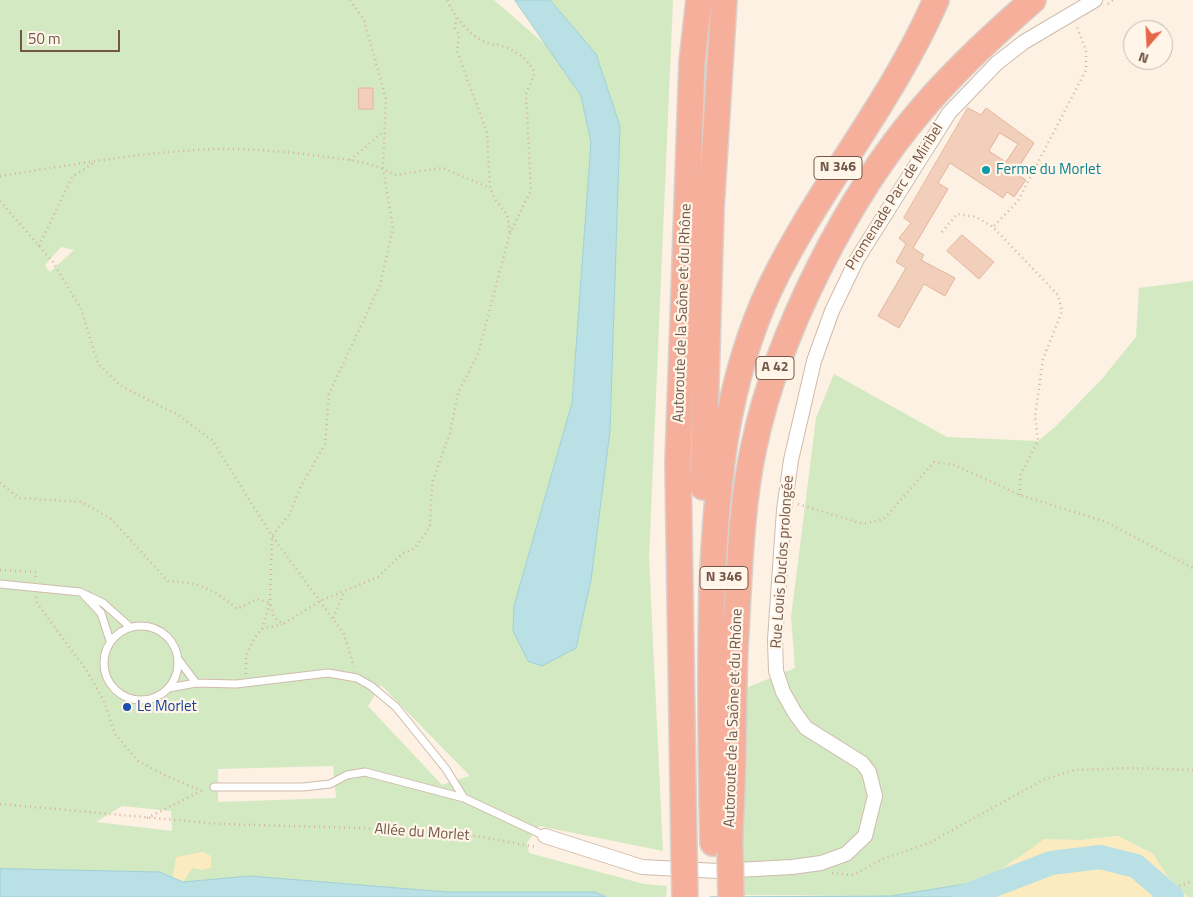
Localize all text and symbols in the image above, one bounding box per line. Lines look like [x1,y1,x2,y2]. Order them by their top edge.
scale bar [22,20,122,52]
north arrow [1123,20,1173,70]
text: 50 m [28,27,61,50]
text: N [1135,47,1151,70]
street label: Promenade Parc de Miribel [842,120,948,274]
road number: N 346 [814,156,862,180]
place label: Ferme du Morlet [996,161,1101,179]
marker: Ferme du Morlet [980,164,992,176]
street label: Autoroute de la Saône et du Rhône [670,203,696,423]
road number: A 42 [756,356,794,379]
street label: Rue Louis Duclos prolongée [768,475,798,649]
road number: N 346 [700,566,748,590]
street label: Autoroute de la Saône et du Rhône [721,608,747,828]
place label: Le Morlet [137,698,197,716]
marker: Le Morlet [121,701,133,713]
street label: Allée du Morlet [374,821,470,845]

